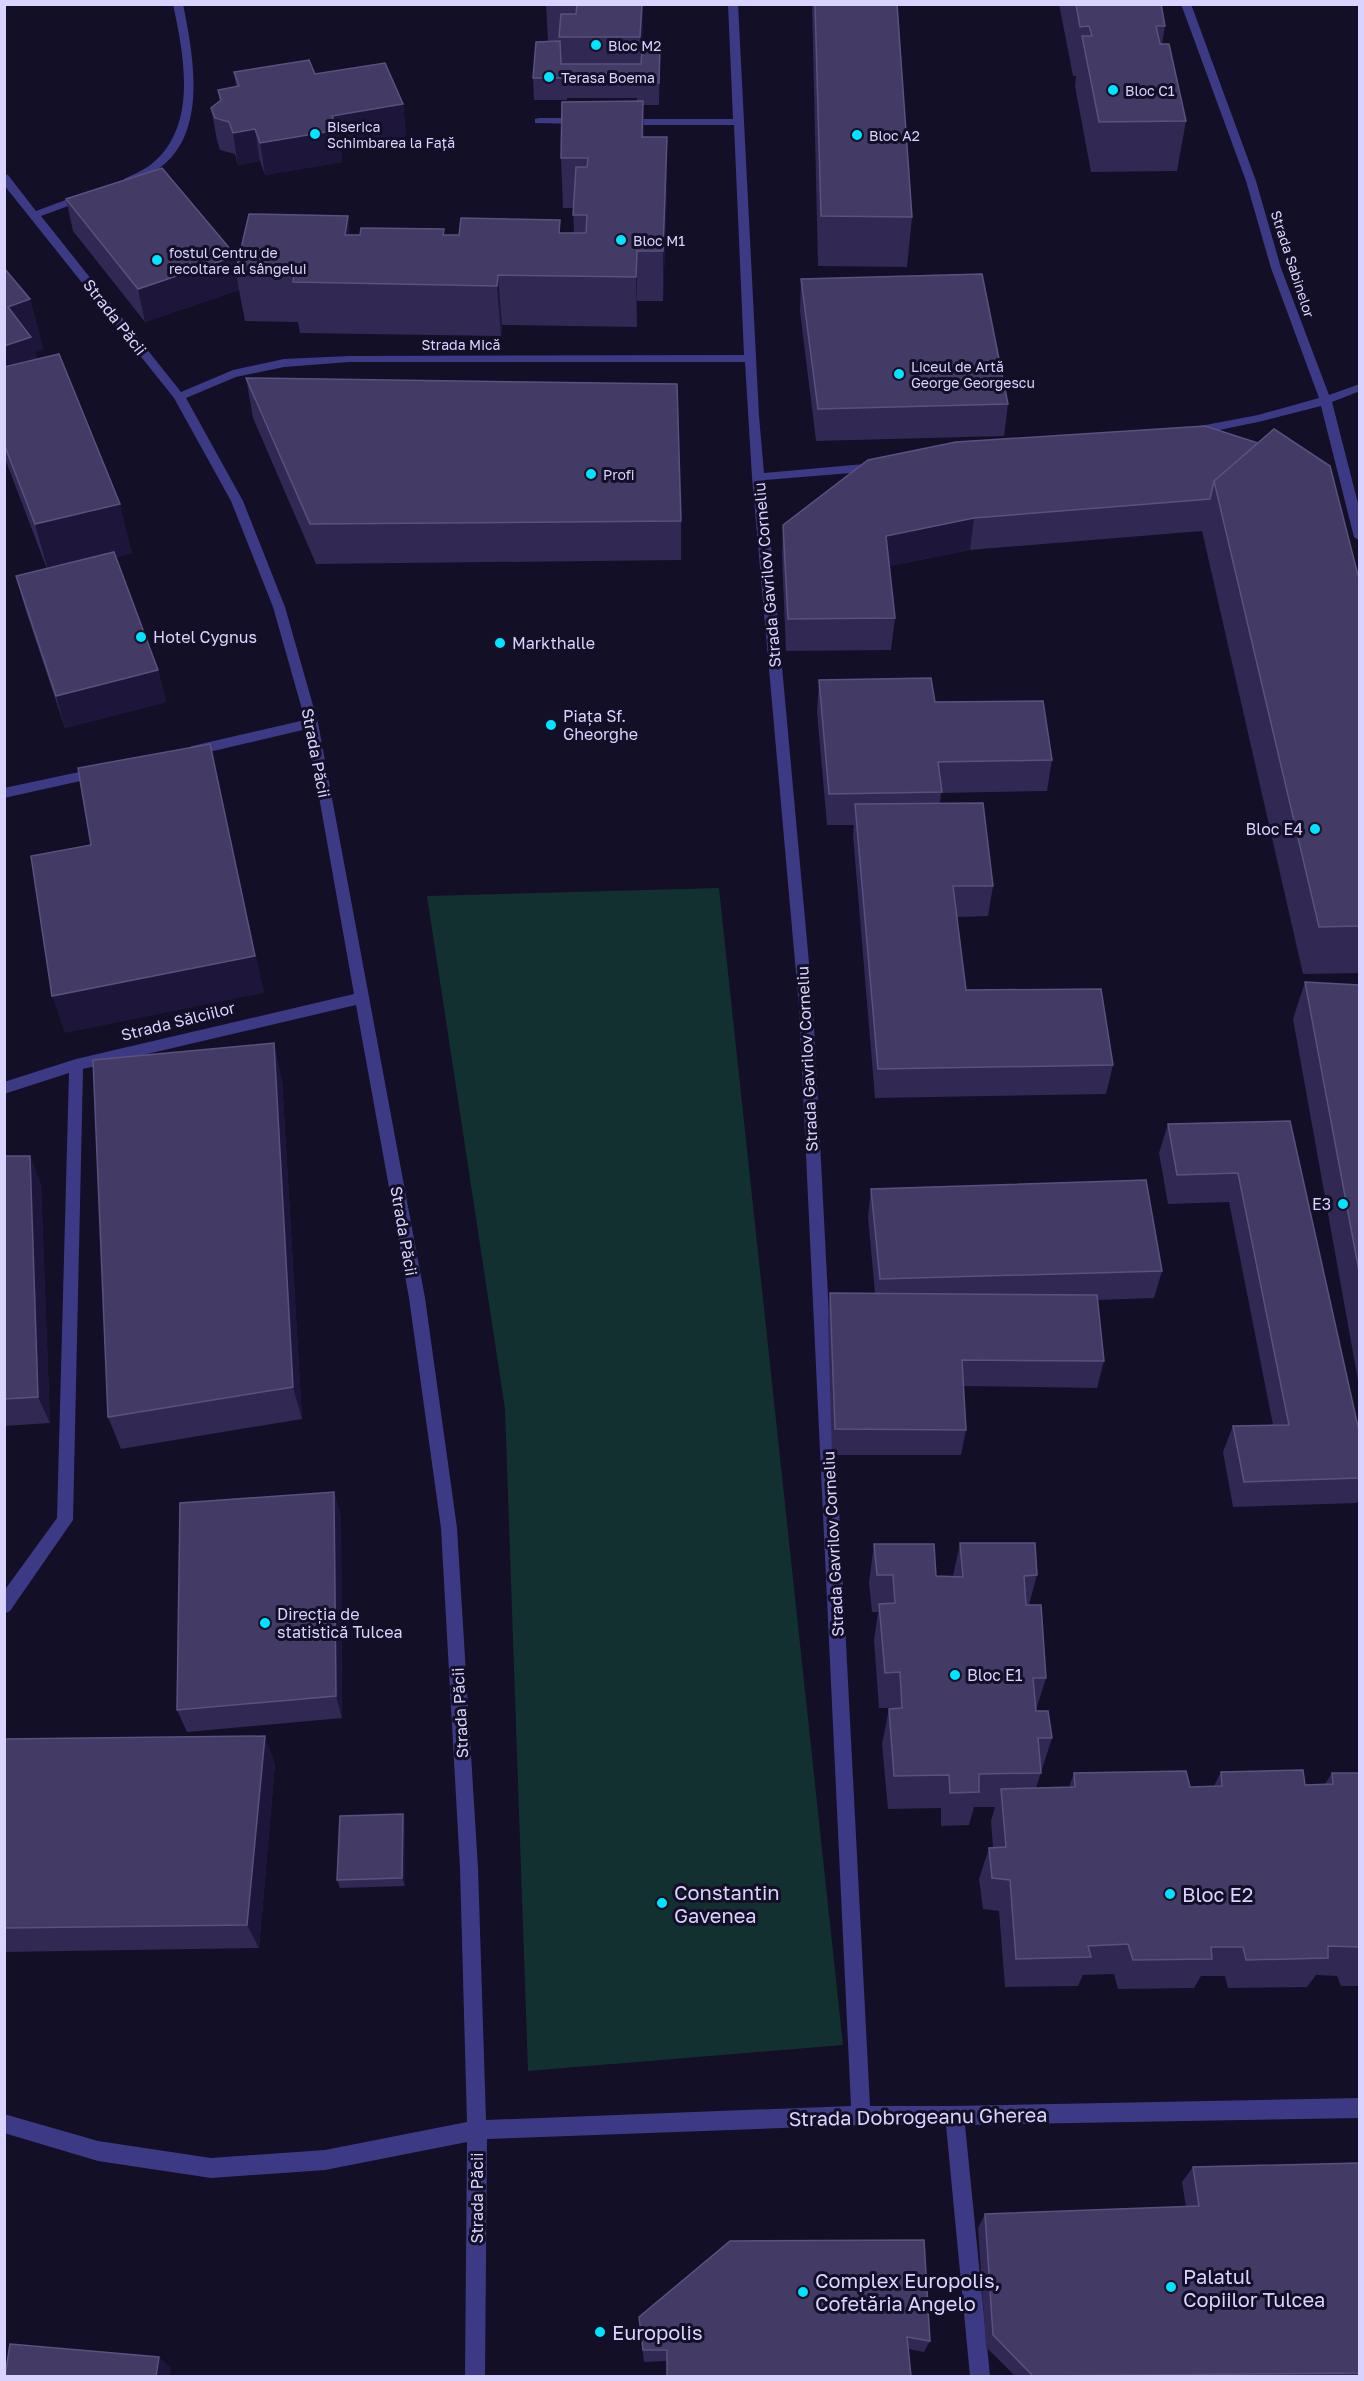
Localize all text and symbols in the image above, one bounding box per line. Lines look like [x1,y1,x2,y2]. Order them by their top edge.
place label: Bloc M2 [608,37,661,54]
marker: Bloc M2 [589,38,603,52]
place label: Terasa Boema [561,69,655,86]
marker: Terasa Boema [542,70,556,84]
place label: Bloc C1 [1125,82,1175,99]
marker: Bloc C1 [1106,83,1120,97]
place label: Biserica Schimbarea la Față [327,118,455,151]
marker: Biserica Schimbarea la Față [308,127,322,141]
place label: Bloc A2 [869,127,920,144]
marker: Bloc A2 [850,128,864,142]
street label: Strada Sabinelor [1268,208,1319,320]
place label: Bloc M1 [633,232,685,249]
marker: Bloc M1 [614,233,628,247]
place label: fostul Centru de recoltare al sângelui [169,244,306,277]
marker: fostul Centru de recoltare al sângelui [150,253,164,267]
street label: Strada Păcii [79,275,151,359]
street label: Strada Mică [422,336,500,353]
place label: Liceul de Artă George Georgescu [911,358,1035,391]
marker: Liceul de Artă George Georgescu [892,367,906,381]
place label: Profi [603,466,635,483]
marker: Profi [584,467,598,481]
street label: Strada Gavrilov Corneliu [749,482,785,668]
place label: Hotel Cygnus [153,627,257,647]
marker: Hotel Cygnus [134,630,148,644]
place label: Markthalle [512,633,595,653]
marker: Markthalle [493,636,507,650]
street label: Strada Păcii [298,706,334,800]
place label: Piața Sf. Gheorghe [563,706,638,744]
marker: Piața Sf. Gheorghe [544,718,558,732]
place label: Bloc E4 [1245,819,1303,839]
marker: Bloc E4 [1308,822,1322,836]
street label: Strada Gavrilov Corneliu [792,966,822,1152]
street label: Strada Sălciilor [119,997,237,1045]
street label: Strada Păcii [386,1184,422,1278]
place label: E3 [1312,1194,1331,1214]
marker: E3 [1336,1197,1350,1211]
street label: Strada Gavrilov Corneliu [818,1451,848,1637]
place label: Direcția de statistică Tulcea [277,1604,403,1642]
marker: Direcția de statistică Tulcea [258,1616,272,1630]
place label: Bloc E1 [967,1665,1023,1685]
street label: Strada Păcii [448,1667,472,1759]
marker: Bloc E1 [948,1668,962,1682]
place label: Constantin Gavenea [674,1880,780,1927]
place label: Bloc E2 [1182,1882,1253,1906]
marker: Bloc E2 [1163,1887,1177,1901]
marker: Constantin Gavenea [655,1896,669,1910]
street label: Strada Dobrogeanu Gherea [788,2102,1048,2130]
street label: Strada Păcii [467,2153,487,2243]
place label: Palatul Copiilor Tulcea [1183,2264,1325,2311]
place label: Complex Europolis, Cofetăria Angelo [815,2268,1001,2315]
marker: Palatul Copiilor Tulcea [1164,2280,1178,2294]
marker: Complex Europolis, Cofetăria Angelo [796,2285,810,2299]
place label: Europolis [612,2320,703,2344]
marker: Europolis [593,2325,607,2339]

